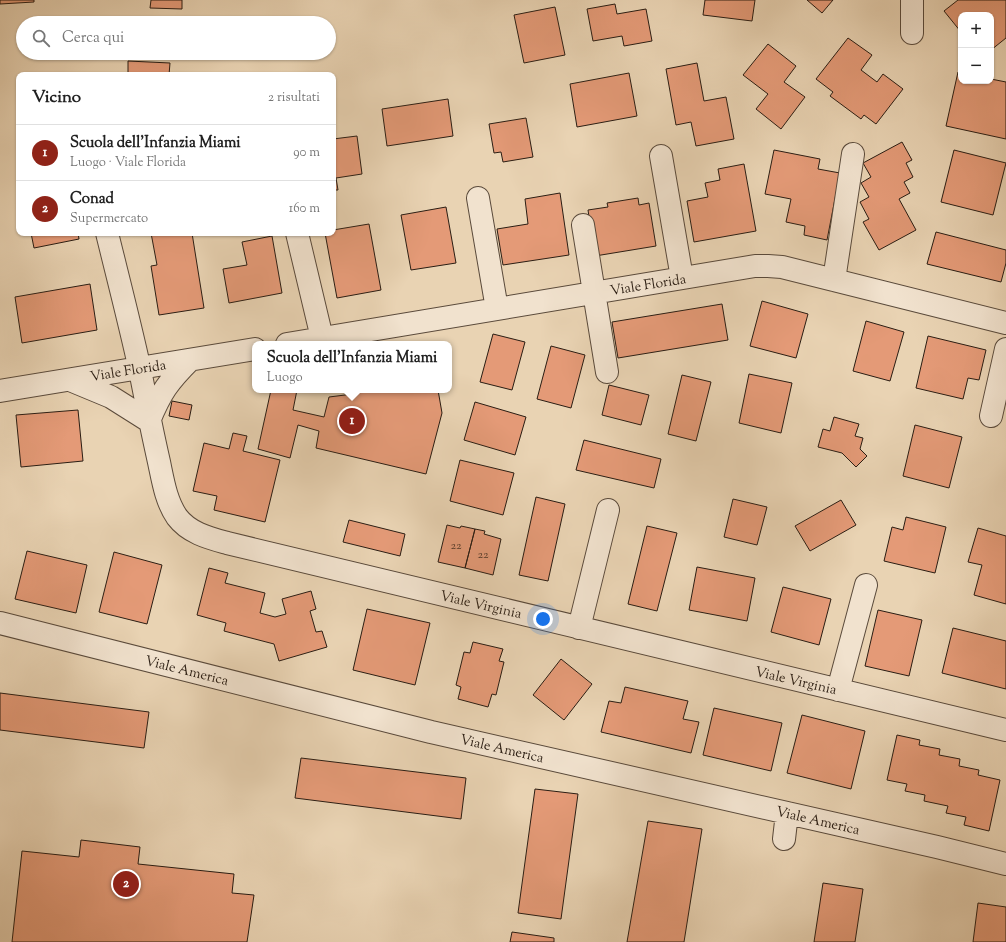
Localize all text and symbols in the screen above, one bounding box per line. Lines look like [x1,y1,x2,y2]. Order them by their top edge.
map controls [958,12,994,84]
button: + [958,12,994,48]
search box [16,16,336,60]
icon: search [30,27,52,49]
text: Cerca qui [62,28,124,49]
button: − [958,48,994,84]
text: Vicino [32,86,81,110]
text: 2 risultati [268,89,320,107]
text: Scuola dell'Infanzia Miami [70,133,241,154]
text: 1 [43,144,47,162]
text: 90 m [293,144,320,162]
text: Luogo · Viale Florida [70,154,186,172]
text: Conad [70,189,114,210]
text: 2 [42,200,48,218]
text: 160 m [289,200,320,218]
text: Supermercato [70,210,148,228]
street label: Viale Florida [609,270,688,302]
popup [252,341,452,393]
text: Scuola dell'Infanzia Miami [267,348,437,369]
street label: Viale Florida [89,356,168,388]
text: Luogo [267,369,303,387]
pin: 1 [339,406,365,436]
house number: 22 [450,537,462,555]
house number: 22 [477,546,489,564]
street label: Viale Virginia [438,587,524,625]
your location [533,609,553,629]
street label: Viale America [143,652,231,692]
street label: Viale Virginia [753,663,839,701]
street label: Viale America [458,731,546,769]
street label: Viale America [774,803,862,841]
pin: 2 [113,869,139,899]

